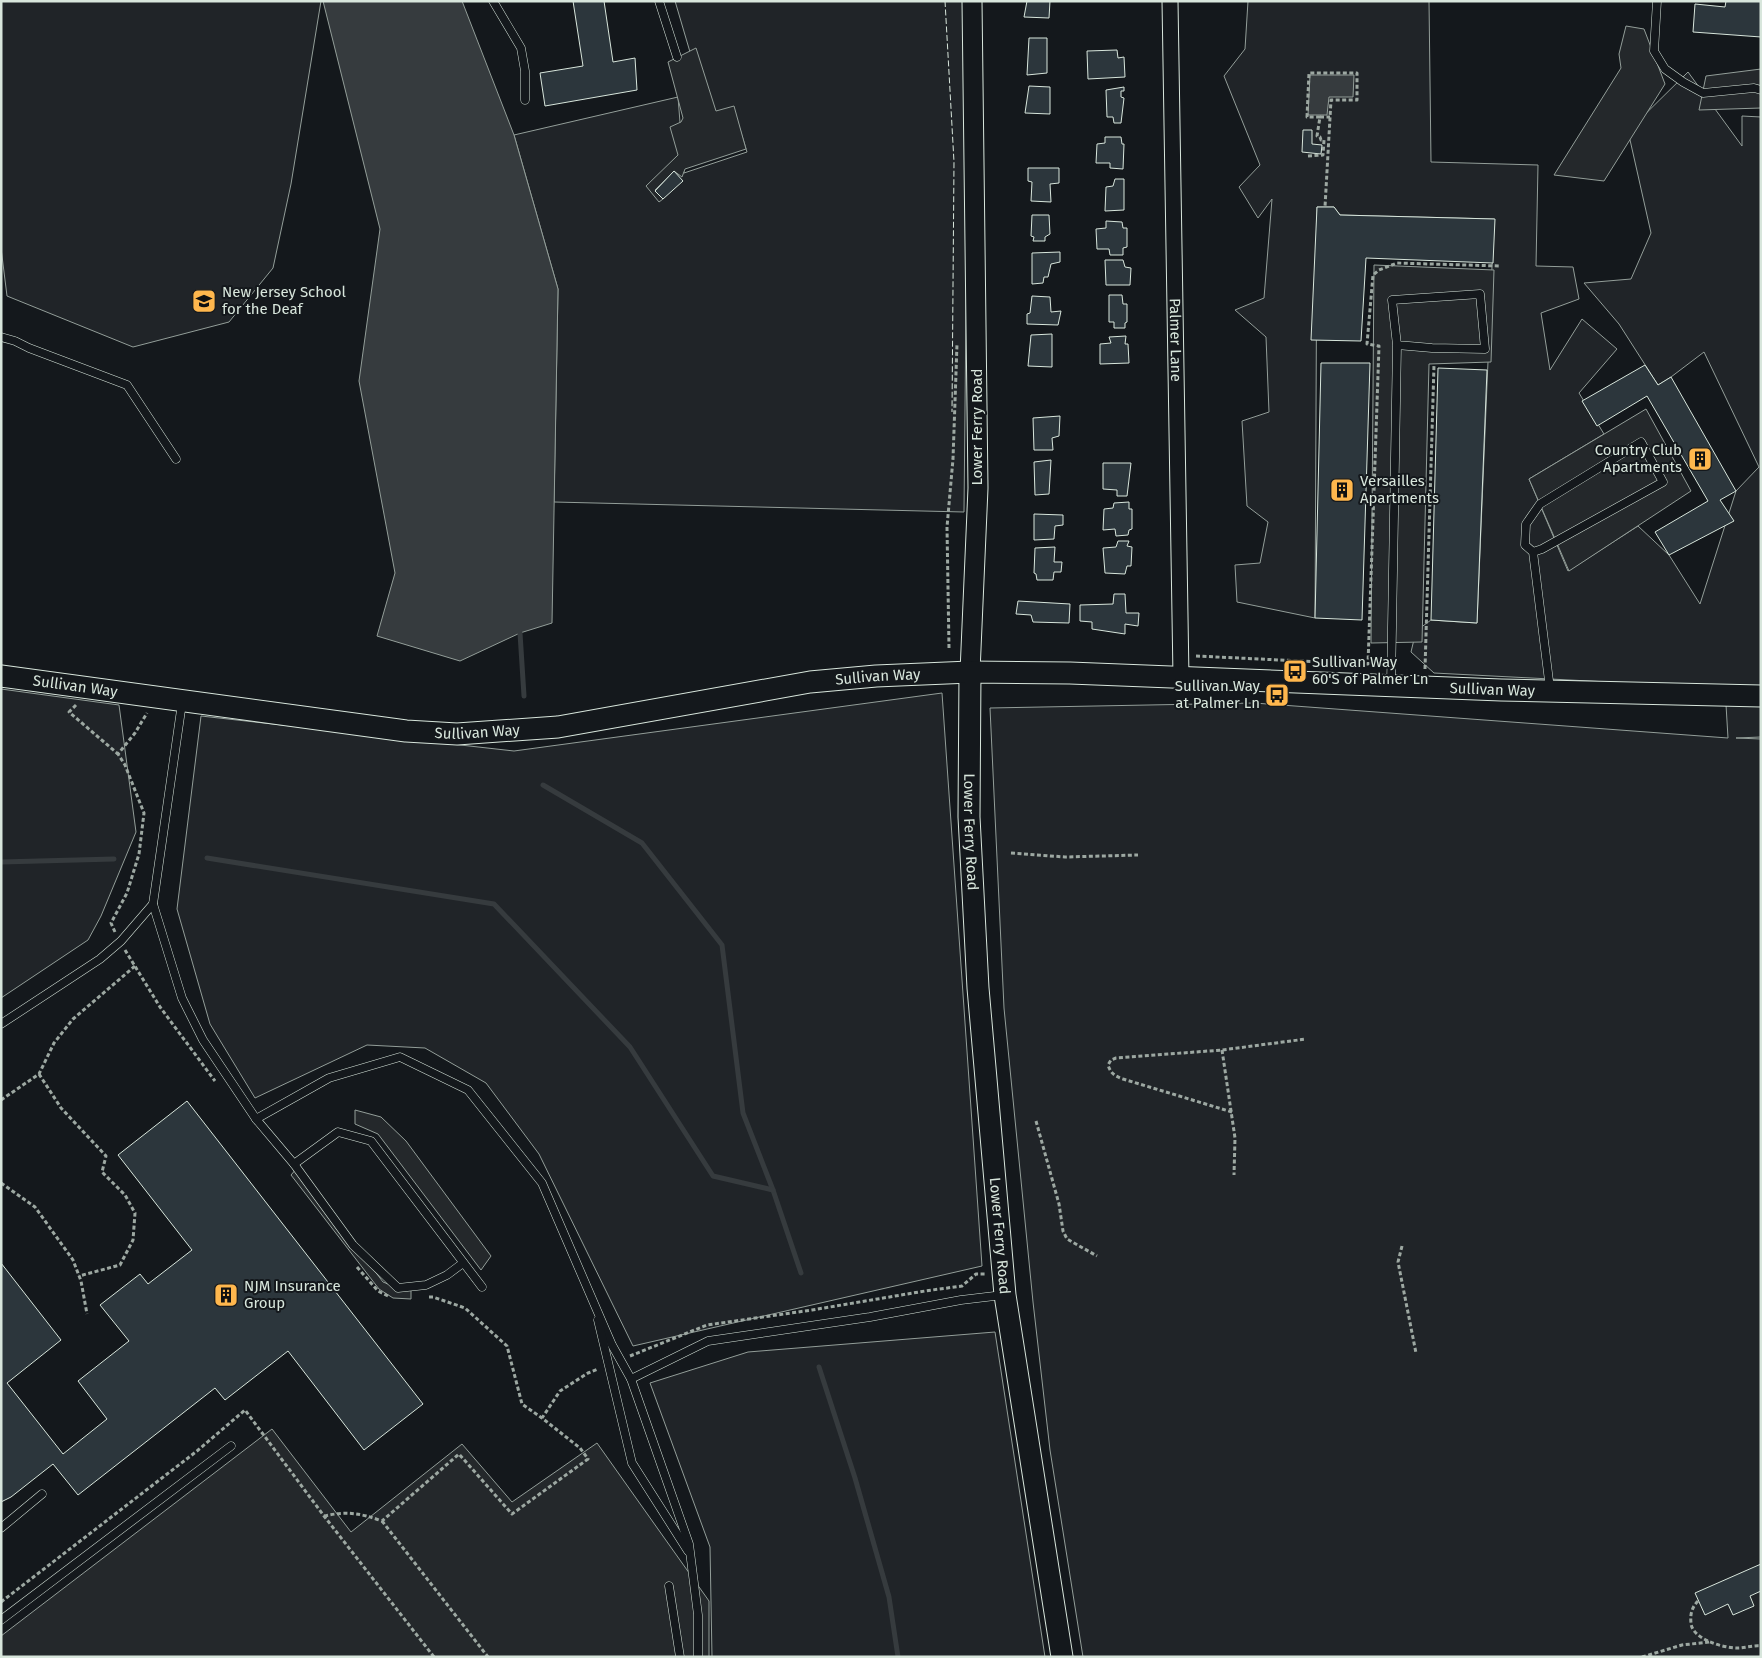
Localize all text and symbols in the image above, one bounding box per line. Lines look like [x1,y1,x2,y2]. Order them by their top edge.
place label: New Jersey School for the Deaf [222,283,347,318]
school or university icon: New Jersey School for the Deaf [191,288,217,314]
street label: Palmer Lane [1166,298,1185,382]
street label: Lower Ferry Road [968,368,986,486]
place label: Country Club Apartments [1595,441,1682,476]
building icon: Country Club Apartments [1687,446,1713,472]
place label: Versailles Apartments [1360,472,1439,507]
building icon: Versailles Apartments [1329,477,1355,503]
place label: Sullivan Way 60'S of Palmer Ln [1312,653,1429,688]
bus stop icon: Sullivan Way 60'S of Palmer Ln [1282,658,1308,684]
street label: Sullivan Way [834,665,921,689]
street label: Sullivan Way [32,671,119,701]
place label: Sullivan Way at Palmer Ln [1175,677,1261,712]
street label: Sullivan Way [1449,679,1536,700]
bus stop icon: Sullivan Way at Palmer Ln [1264,682,1290,708]
street label: Sullivan Way [434,721,521,743]
street label: Lower Ferry Road [960,773,982,891]
street label: Lower Ferry Road [986,1177,1014,1295]
place label: NJM Insurance Group [244,1277,341,1312]
building icon: NJM Insurance Group [213,1282,239,1308]

